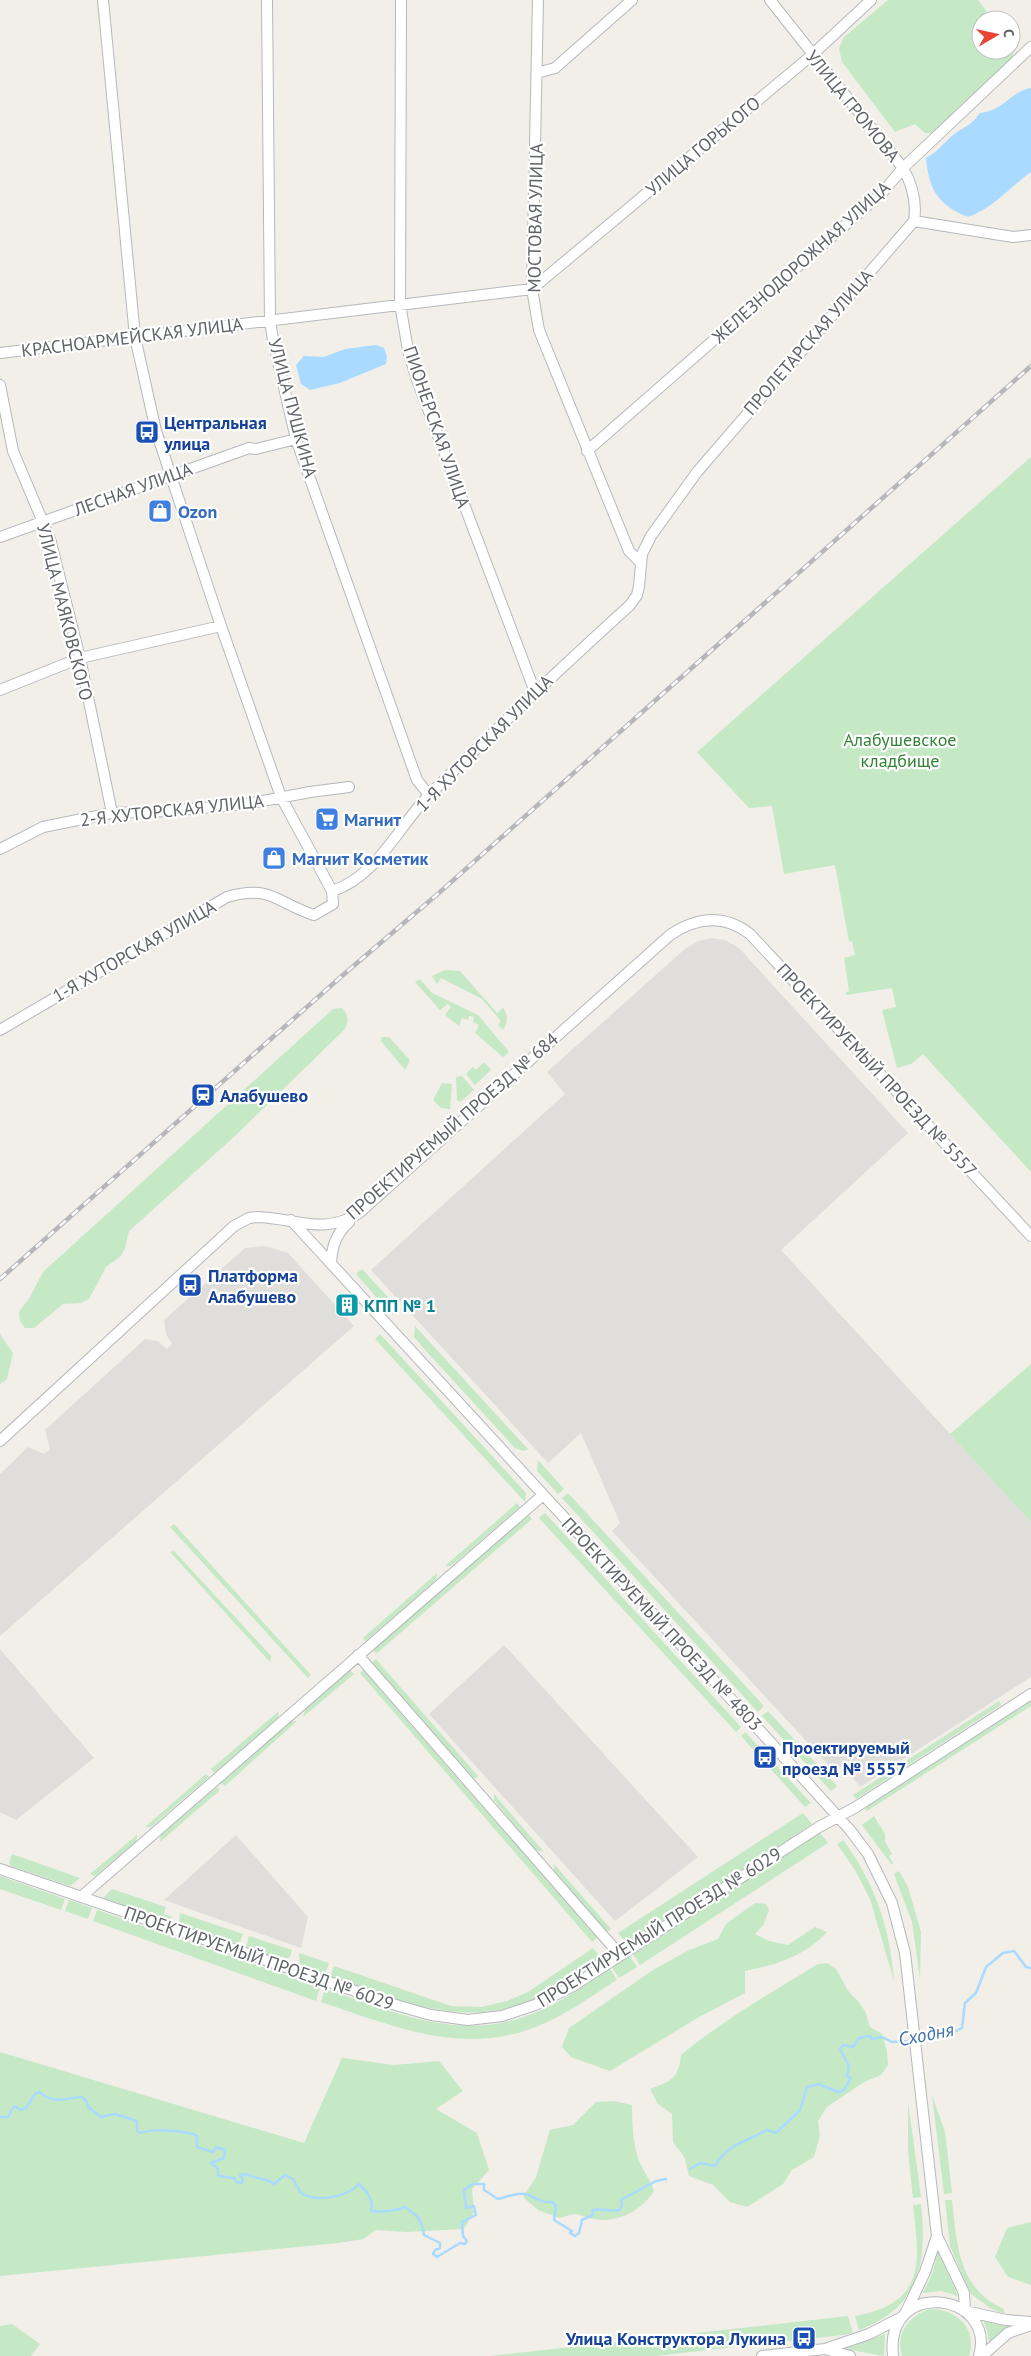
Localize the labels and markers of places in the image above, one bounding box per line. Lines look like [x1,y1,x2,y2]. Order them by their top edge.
place label: Центральная улица [163,411,267,455]
bus stop icon: Центральная улица [134,419,160,445]
shop icon: Ozon [147,498,173,524]
place label: Ozon [178,500,217,523]
supermarket icon: Магнит [314,806,340,832]
place label: Магнит [344,808,402,831]
shop icon: Магнит Косметик [261,845,287,871]
place label: Магнит Косметик [292,847,429,870]
station icon: Алабушево [190,1082,216,1108]
place label: Алабушево [220,1084,308,1107]
place label: Платформа Алабушево [208,1264,298,1308]
bus stop icon: Платформа Алабушево [177,1272,203,1298]
building icon: КПП № 1 [334,1292,360,1318]
place label: КПП № 1 [364,1294,436,1317]
place label: Проектируемый проезд № 5557 [782,1736,910,1780]
bus stop icon: Проектируемый проезд № 5557 [752,1744,778,1770]
bus stop icon: Улица Конструктора Лукина [791,2325,817,2351]
place label: Улица Конструктора Лукина [565,2327,786,2350]

